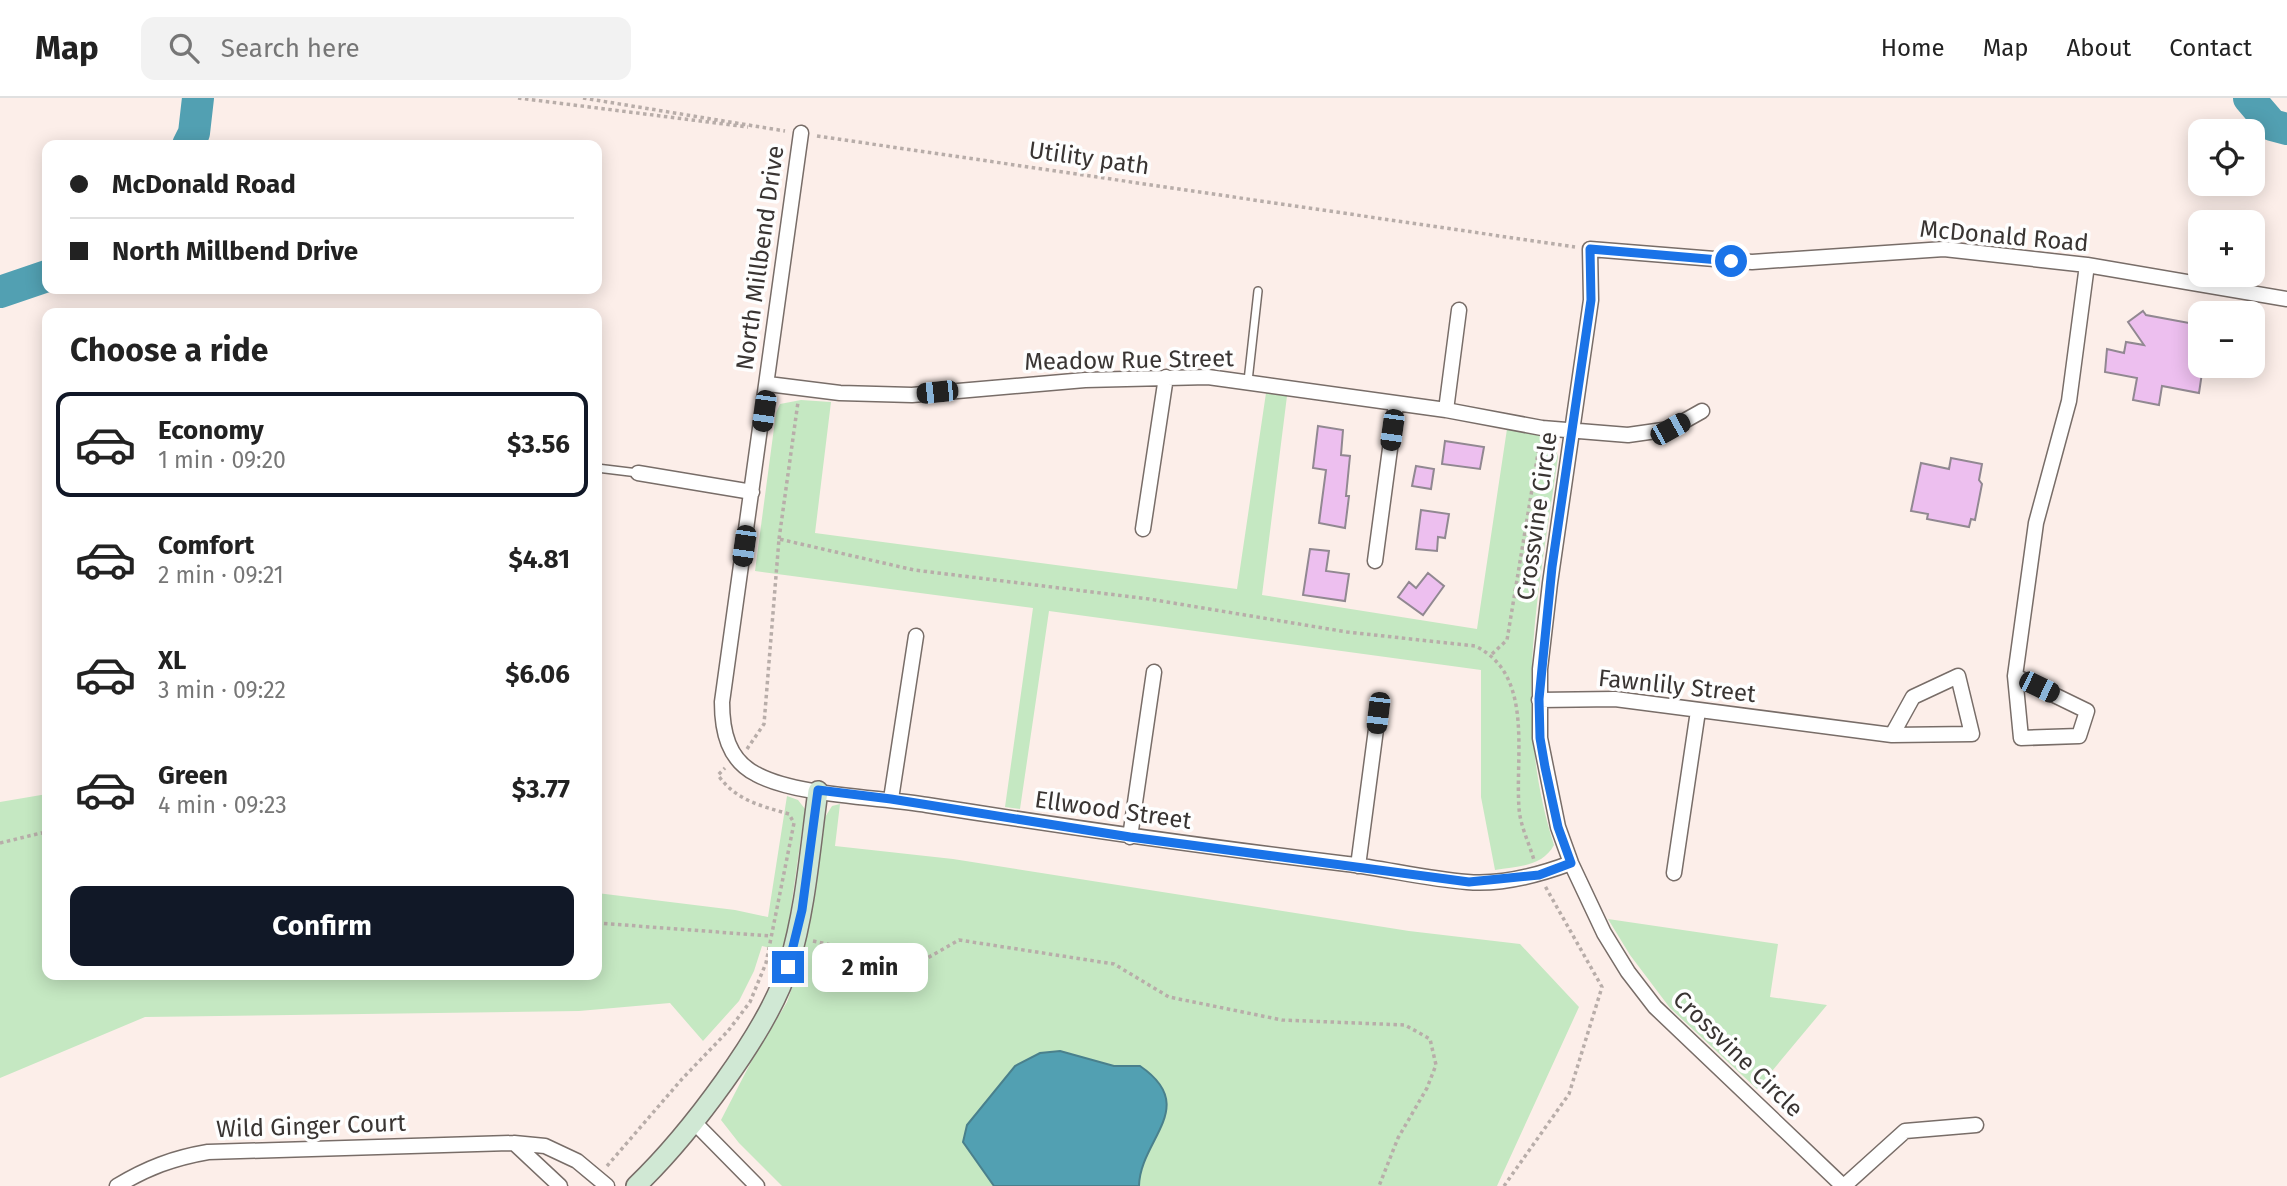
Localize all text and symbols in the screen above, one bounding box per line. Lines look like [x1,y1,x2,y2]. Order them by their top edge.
search box [141,17,631,80]
text: Map [35,28,99,68]
icon: search [165,29,203,67]
text: Search here [221,33,360,64]
text: Home [1881,34,1945,62]
text: Map [1983,34,2029,62]
text: About [2067,34,2131,62]
text: Contact [2169,34,2252,62]
map controls [2188,119,2265,378]
button: locate [2188,119,2265,196]
street label: Utility path [1027,136,1151,180]
street label: North Millbend Drive [730,144,790,372]
text: McDonald Road [112,169,296,200]
button: + [2188,210,2265,287]
street label: McDonald Road [1918,215,2090,257]
text: North Millbend Drive [112,236,358,267]
route start [1715,245,1747,277]
button: − [2188,301,2265,378]
text: Choose a ride [70,331,268,369]
street label: Meadow Rue Street [1024,344,1234,376]
car [916,379,959,405]
car [751,389,778,433]
car [1379,408,1406,452]
car [1647,410,1694,448]
icon: car [74,413,137,476]
text: Economy [158,415,264,446]
text: $3.56 [507,429,570,460]
street label: Crossvine Circle [1511,430,1563,602]
text: 1 min · 09:20 [158,446,286,474]
car [731,524,758,568]
icon: car [74,528,137,591]
text: Comfort [158,530,254,561]
text: $4.81 [508,544,570,575]
text: 2 min · 09:21 [158,561,284,589]
icon: car [74,643,137,706]
text: XL [158,645,186,676]
text: $6.06 [505,659,570,690]
street label: Fawnlily Street [1597,664,1758,708]
car [2016,668,2063,706]
text: 3 min · 09:22 [158,676,286,704]
car [1366,691,1391,735]
icon: car [74,758,137,821]
text: Green [158,760,228,791]
text: $3.77 [512,774,570,805]
street label: Ellwood Street [1033,785,1193,835]
text: 4 min · 09:23 [158,791,287,819]
button: Confirm [70,886,574,966]
callout: 2 min [812,942,928,992]
route end [772,951,804,983]
text: 2 min [842,953,898,981]
street label: Crossvine Circle [1667,985,1809,1123]
street label: Wild Ginger Court [216,1109,407,1143]

